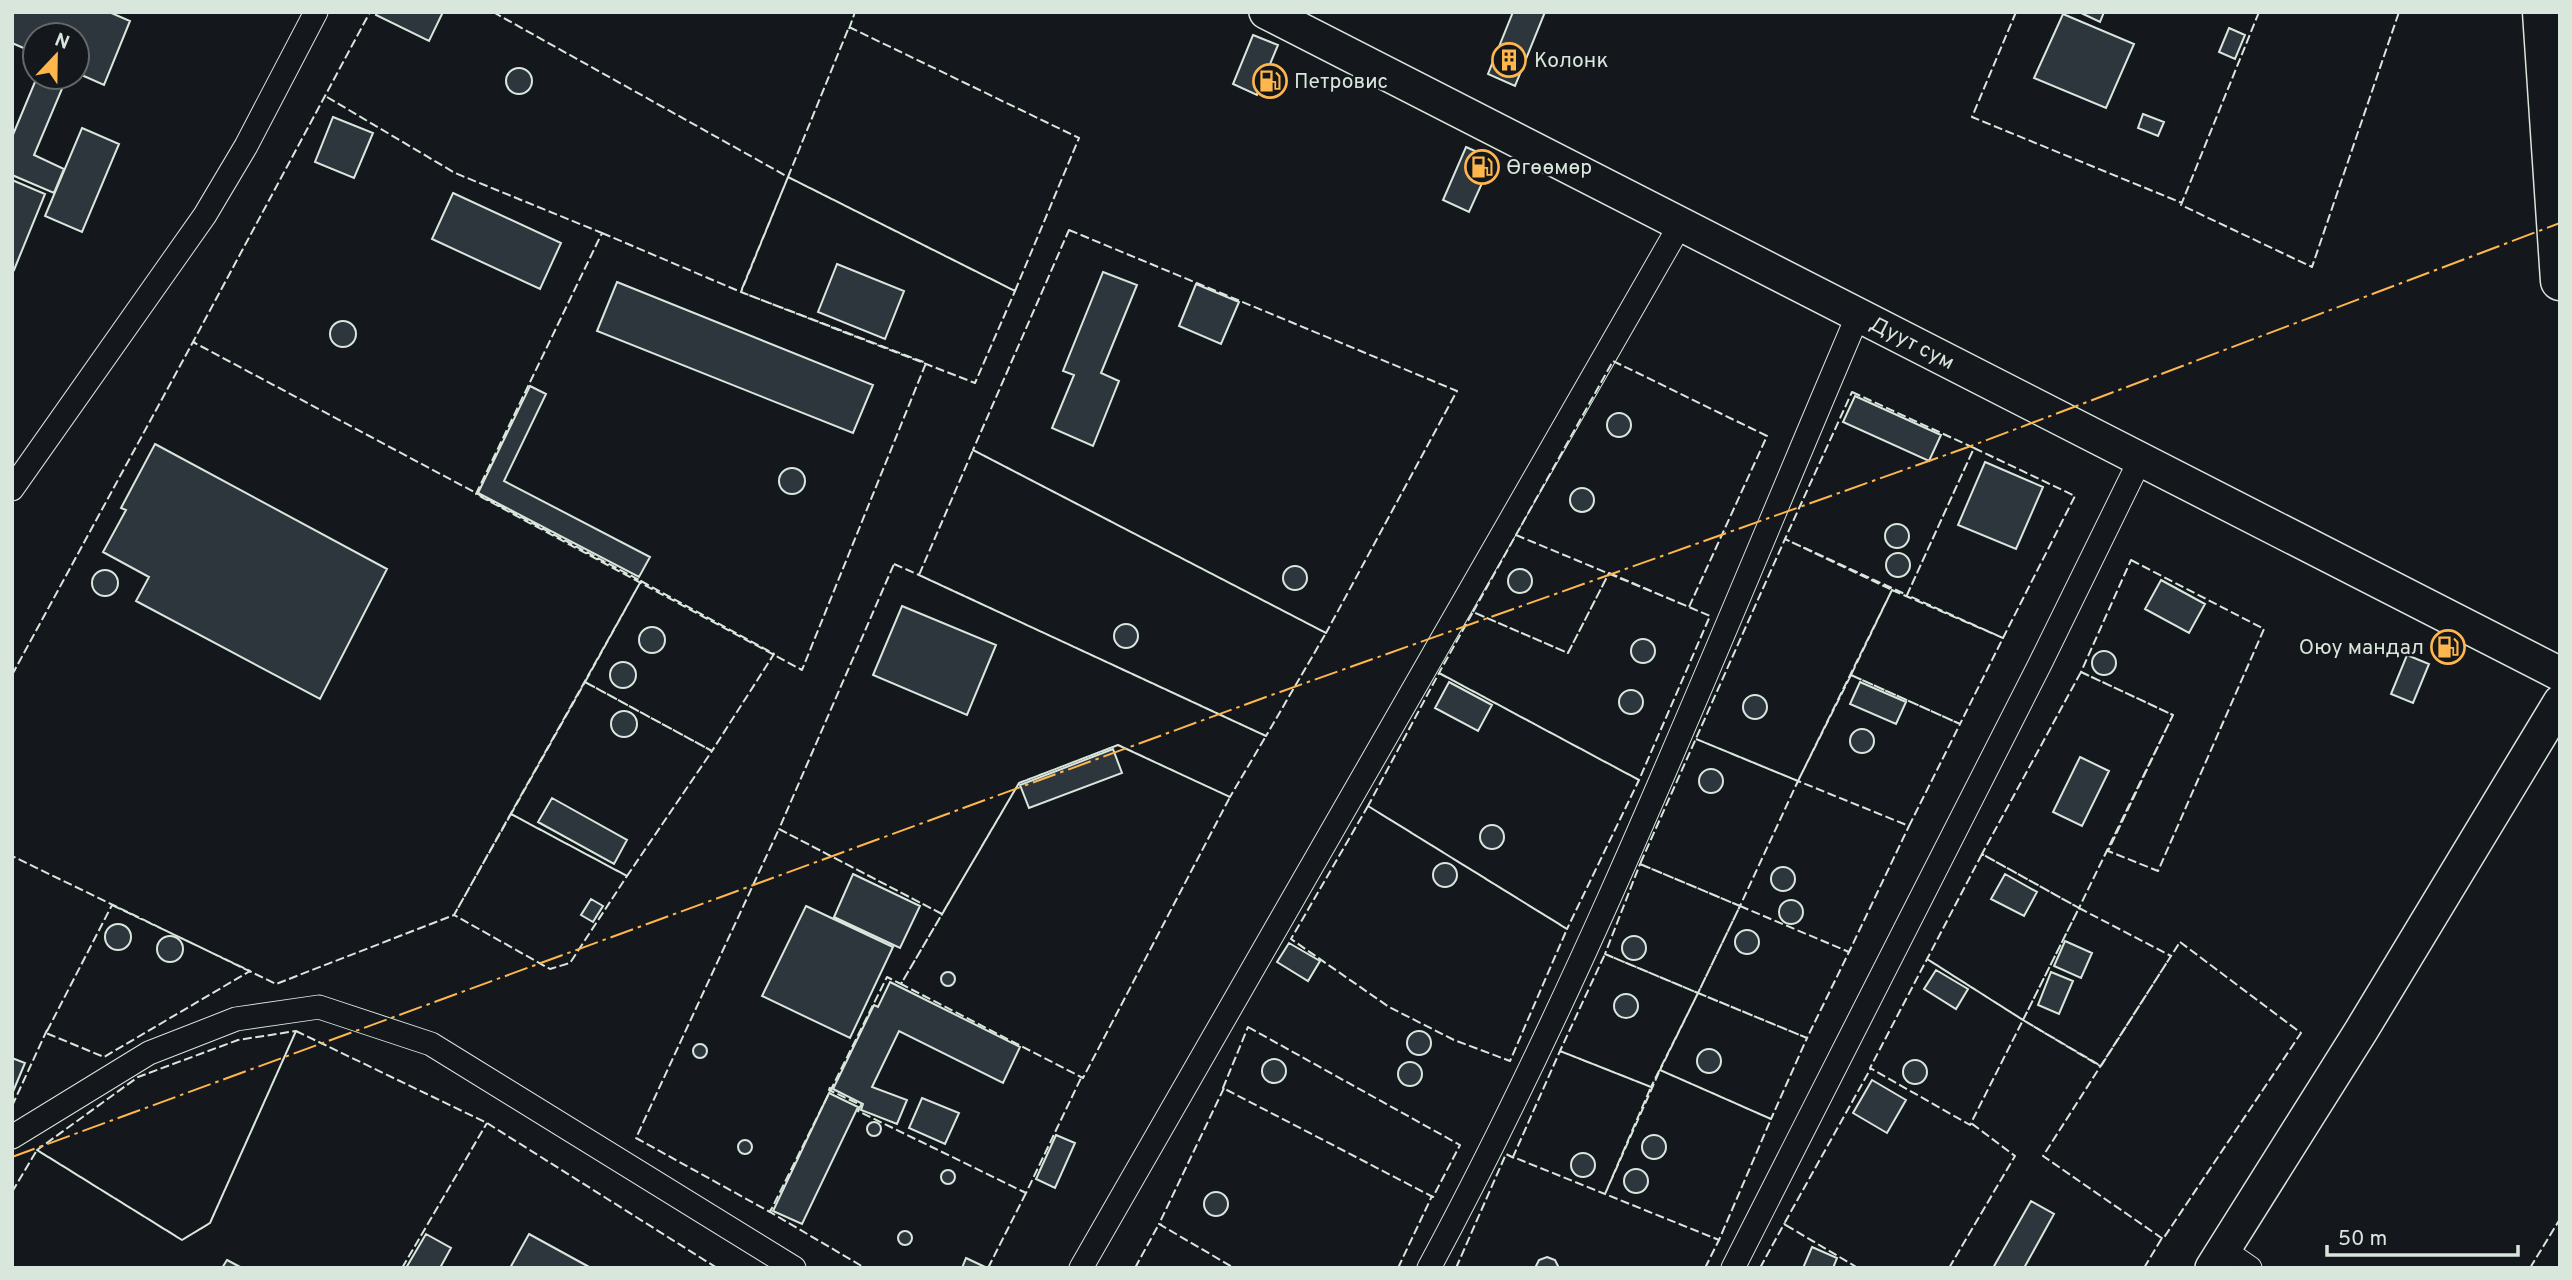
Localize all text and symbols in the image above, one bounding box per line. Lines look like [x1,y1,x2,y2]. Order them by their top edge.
north arrow [21,21,91,91]
text: N [51,28,72,56]
building icon: Колонк [1490,41,1528,79]
place label: Колонк [1534,48,1608,75]
fuel station icon: Петровиc [1251,62,1289,100]
place label: Петровиc [1294,69,1388,96]
fuel station icon: Өгөөмөр [1463,148,1501,186]
place label: Өгөөмөр [1506,155,1592,182]
street label: Дуут сум [1865,311,1959,377]
fuel station icon: Оюу мандал [2429,628,2467,666]
place label: Оюу мандал [2299,635,2424,662]
scale bar [2327,1214,2518,1258]
text: 50 m [2338,1226,2387,1253]

